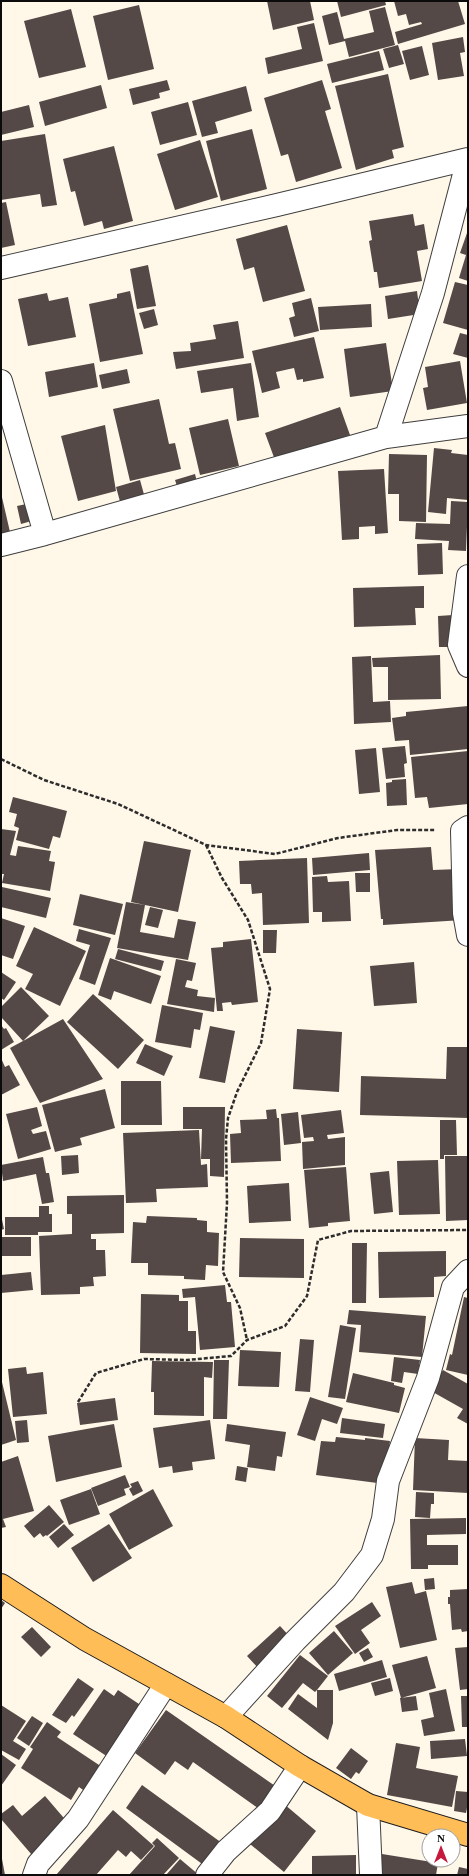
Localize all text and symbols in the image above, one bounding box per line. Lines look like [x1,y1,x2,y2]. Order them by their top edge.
north arrow [421,1828,461,1868]
text: N [437,1832,445,1844]

